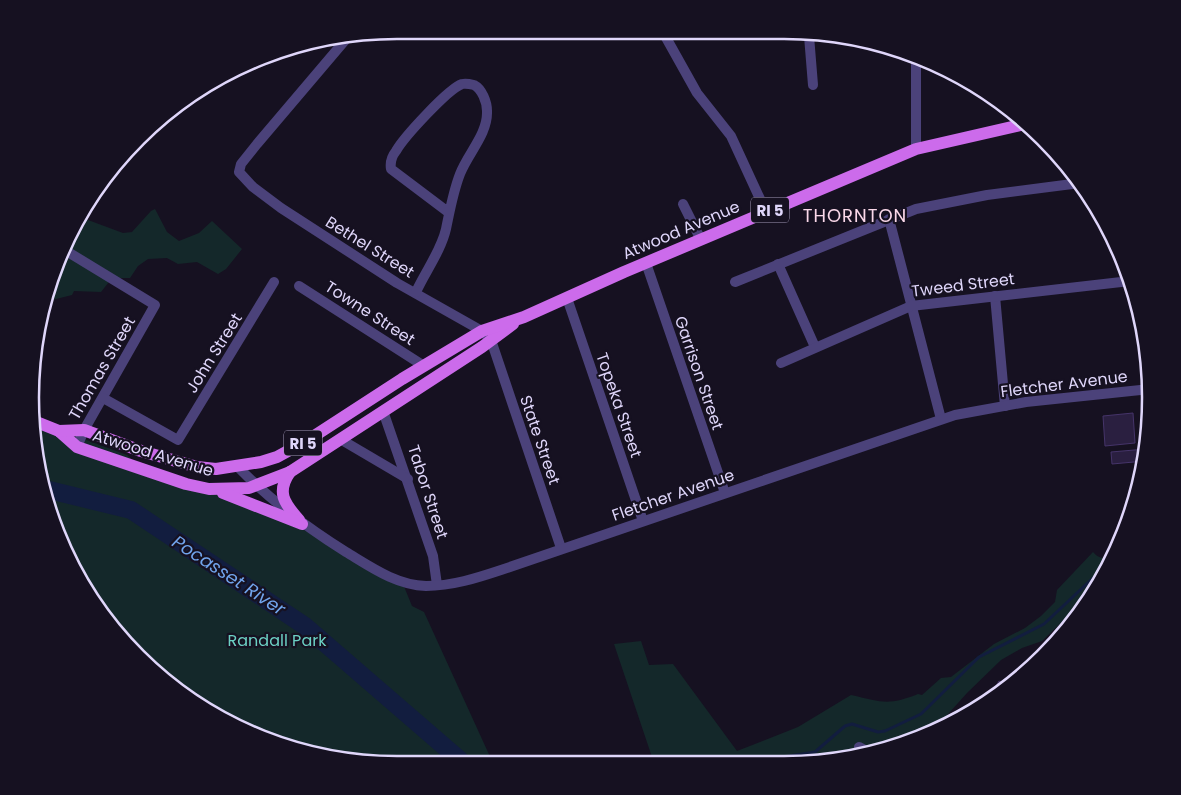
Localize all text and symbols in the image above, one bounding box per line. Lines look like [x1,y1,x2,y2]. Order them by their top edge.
street label: Atwood Avenue [619,195,743,265]
road number: RI 5 [751,198,789,222]
district label: THORNTON [803,203,907,228]
street label: Bethel Street [321,211,419,284]
street label: Tweed Street [910,267,1016,303]
street label: Towne Street [320,275,420,351]
street label: John Street [180,308,248,397]
street label: Thomas Street [63,312,141,424]
street label: Garrison Street [669,313,729,433]
street label: Topeka Street [590,349,648,461]
street label: Fletcher Avenue [999,365,1129,403]
street label: State Street [514,392,566,488]
street label: Atwood Avenue [90,424,216,482]
road number: RI 5 [284,430,322,456]
street label: Tabor Street [402,442,454,542]
street label: Fletcher Avenue [609,463,737,527]
water label: Pocasset River [168,529,292,622]
park label: Randall Park [228,629,327,652]

